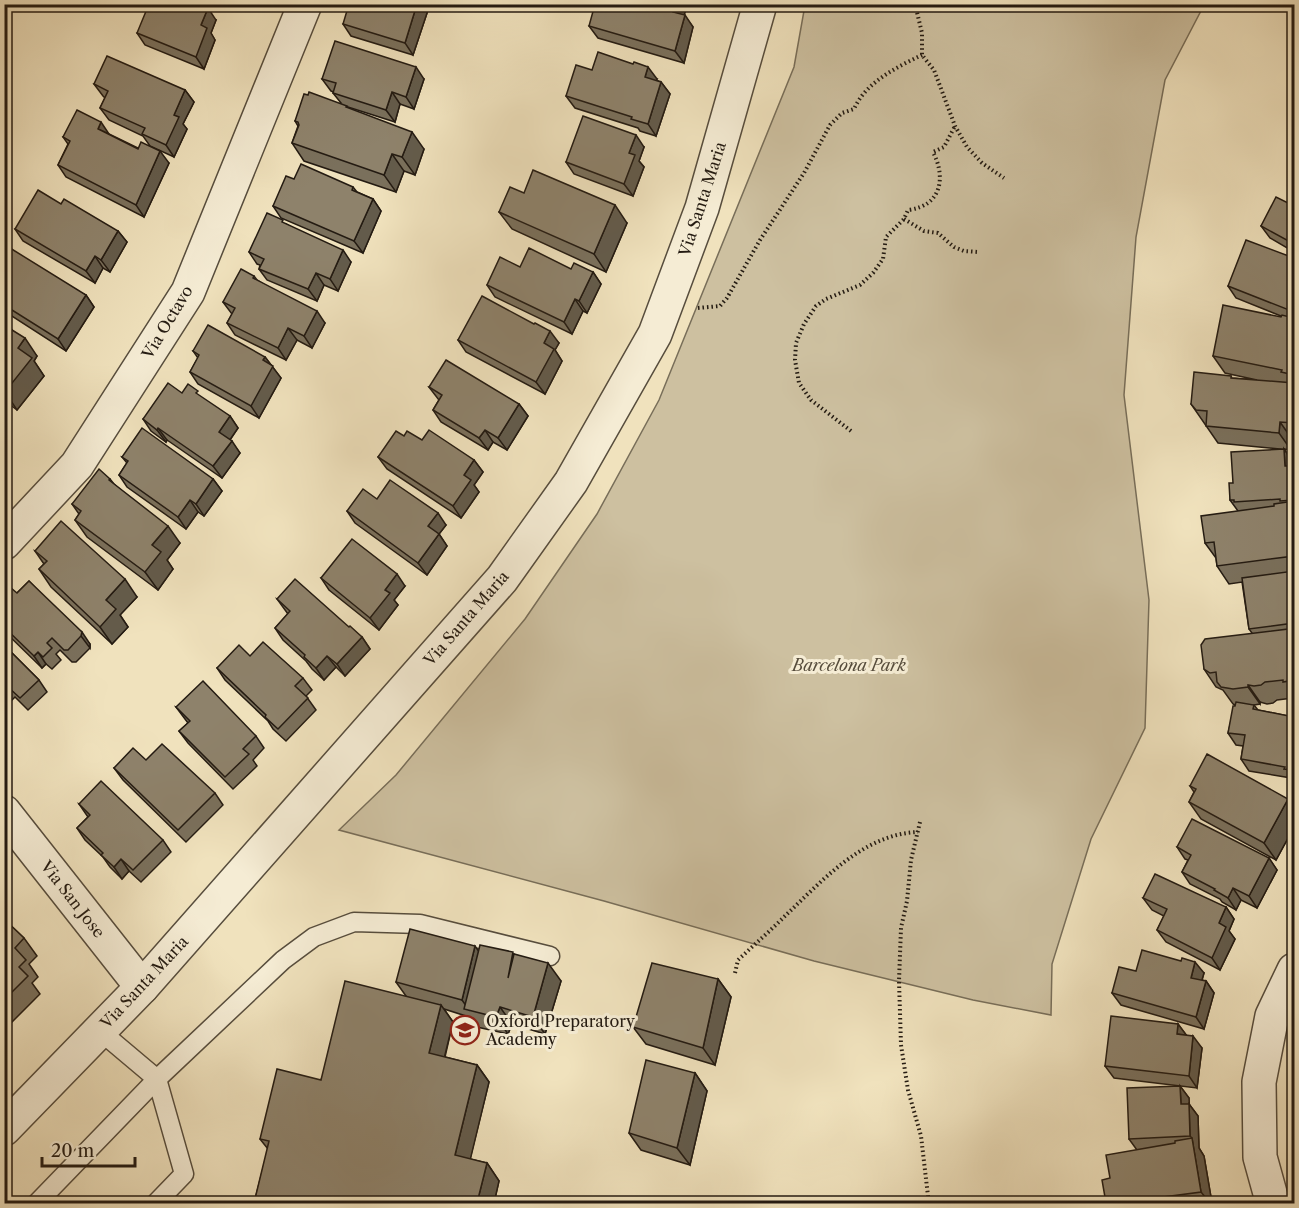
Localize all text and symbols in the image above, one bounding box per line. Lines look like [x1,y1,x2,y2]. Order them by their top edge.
street label: Via Santa Maria [674,139,730,260]
street label: Via Octavo [137,281,197,363]
street label: Via Santa Maria [419,566,513,670]
park label: Barcelona Park [790,655,906,675]
street label: Via San Jose [36,856,109,942]
street label: Via Santa Maria [95,931,192,1033]
place label: Oxford Preparatory Academy [485,1011,636,1049]
school or university icon: Oxford Preparatory Academy [449,1014,481,1046]
scale bar [42,1130,135,1168]
text: 20 m [51,1140,95,1162]

